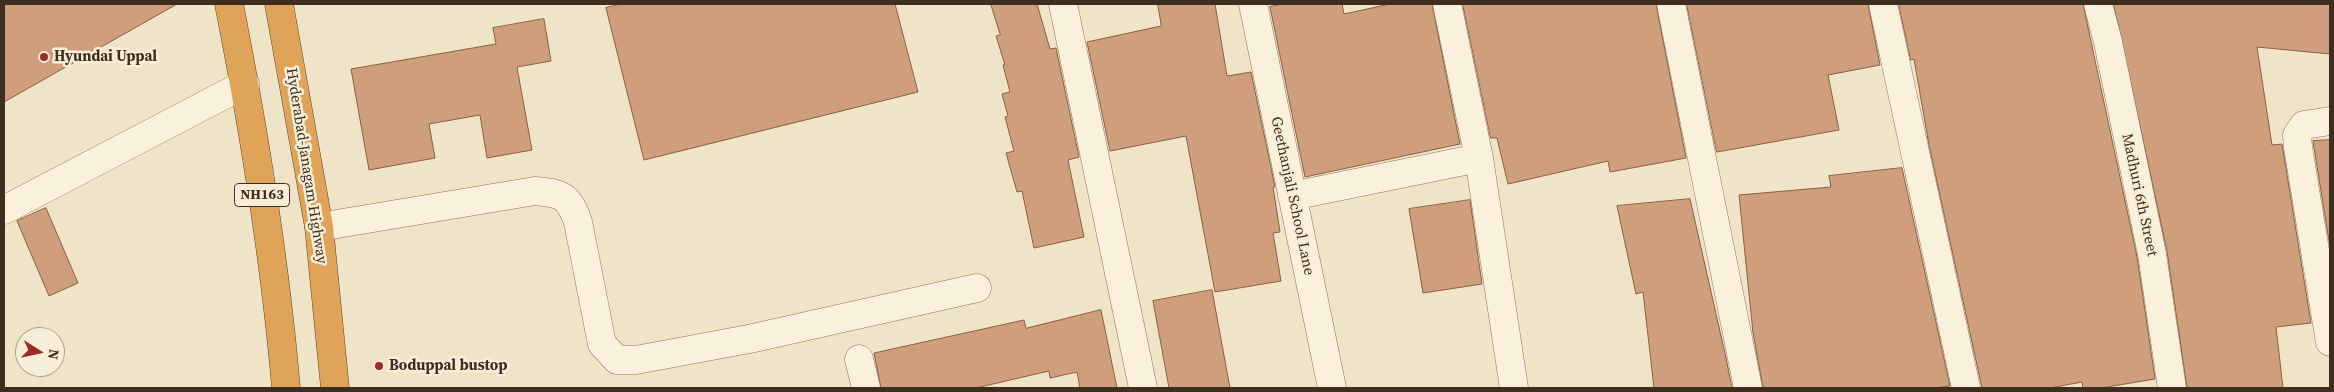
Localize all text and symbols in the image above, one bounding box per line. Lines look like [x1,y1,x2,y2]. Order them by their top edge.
place label: Hyundai Uppal [54,48,157,66]
marker: Hyundai Uppal [38,51,50,63]
street label: Hyderabad-Janagam Highway [282,67,330,265]
street label: Geethanjali School Lane [1266,115,1318,277]
street label: Madhuri 6th Street [2117,132,2161,258]
road number: NH163 [234,184,290,206]
north arrow [15,327,65,377]
text: N [43,348,65,361]
place label: Boduppal bustop [389,357,507,375]
marker: Boduppal bustop [373,360,385,372]

